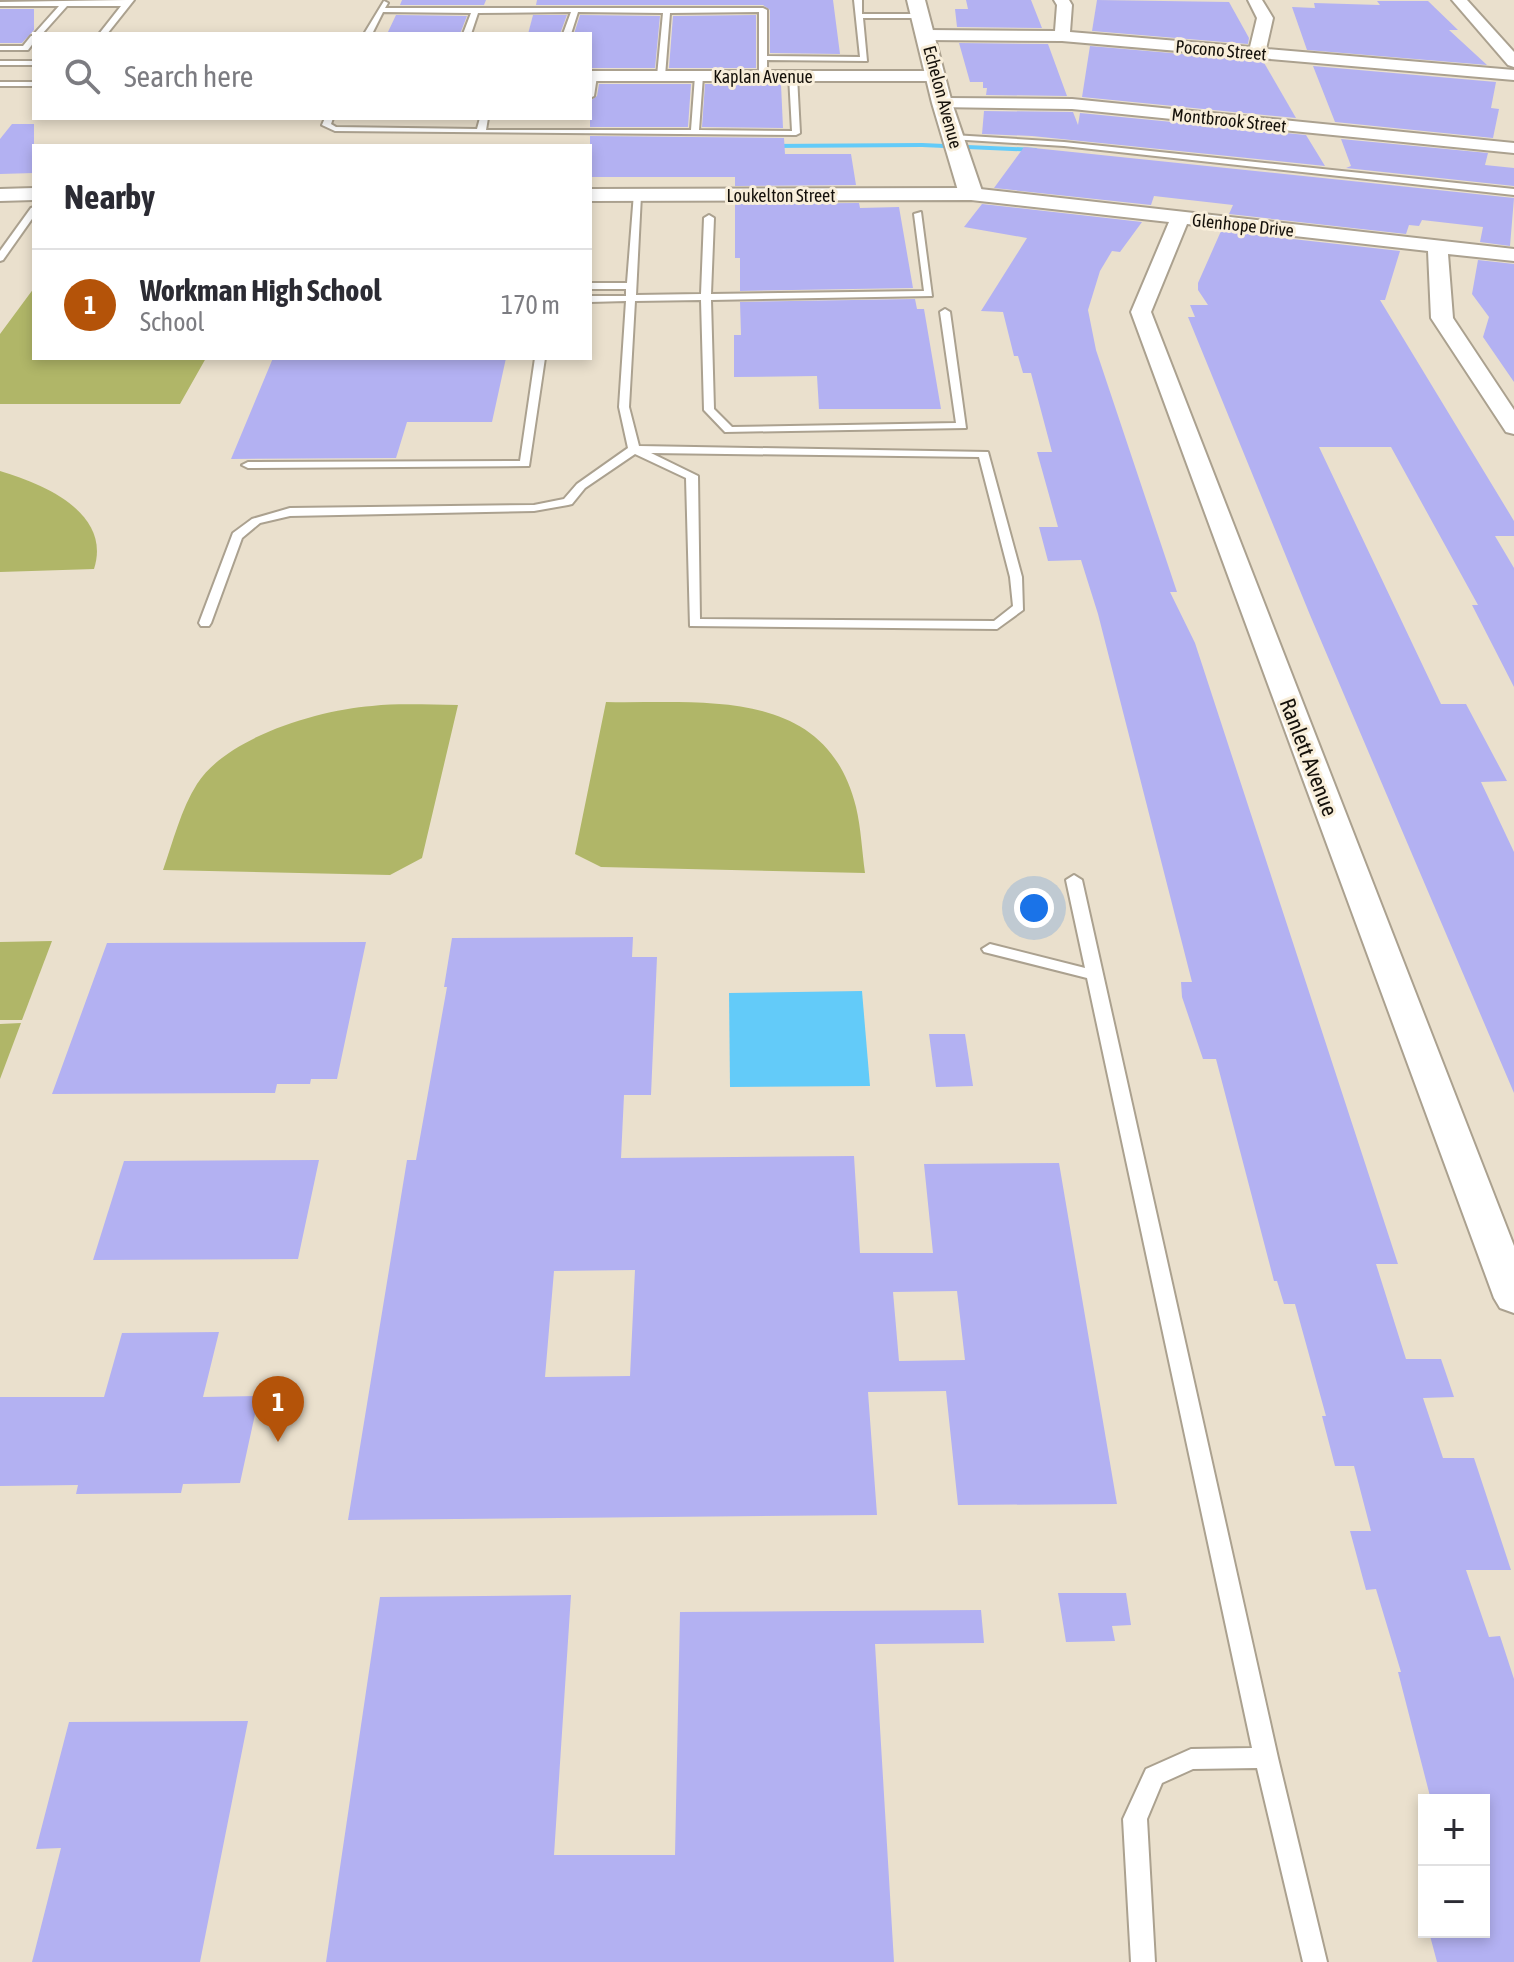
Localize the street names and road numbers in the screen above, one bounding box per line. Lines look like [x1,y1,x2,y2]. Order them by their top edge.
street label: Pocono Street [1175,36,1267,64]
street label: Echelon Avenue [919,43,967,151]
street label: Kaplan Avenue [713,66,813,87]
street label: Montbrook Street [1171,104,1287,136]
street label: Loukelton Street [727,185,835,206]
street label: Glenhope Drive [1191,209,1295,241]
street label: Ranlett Avenue [1275,694,1343,820]

